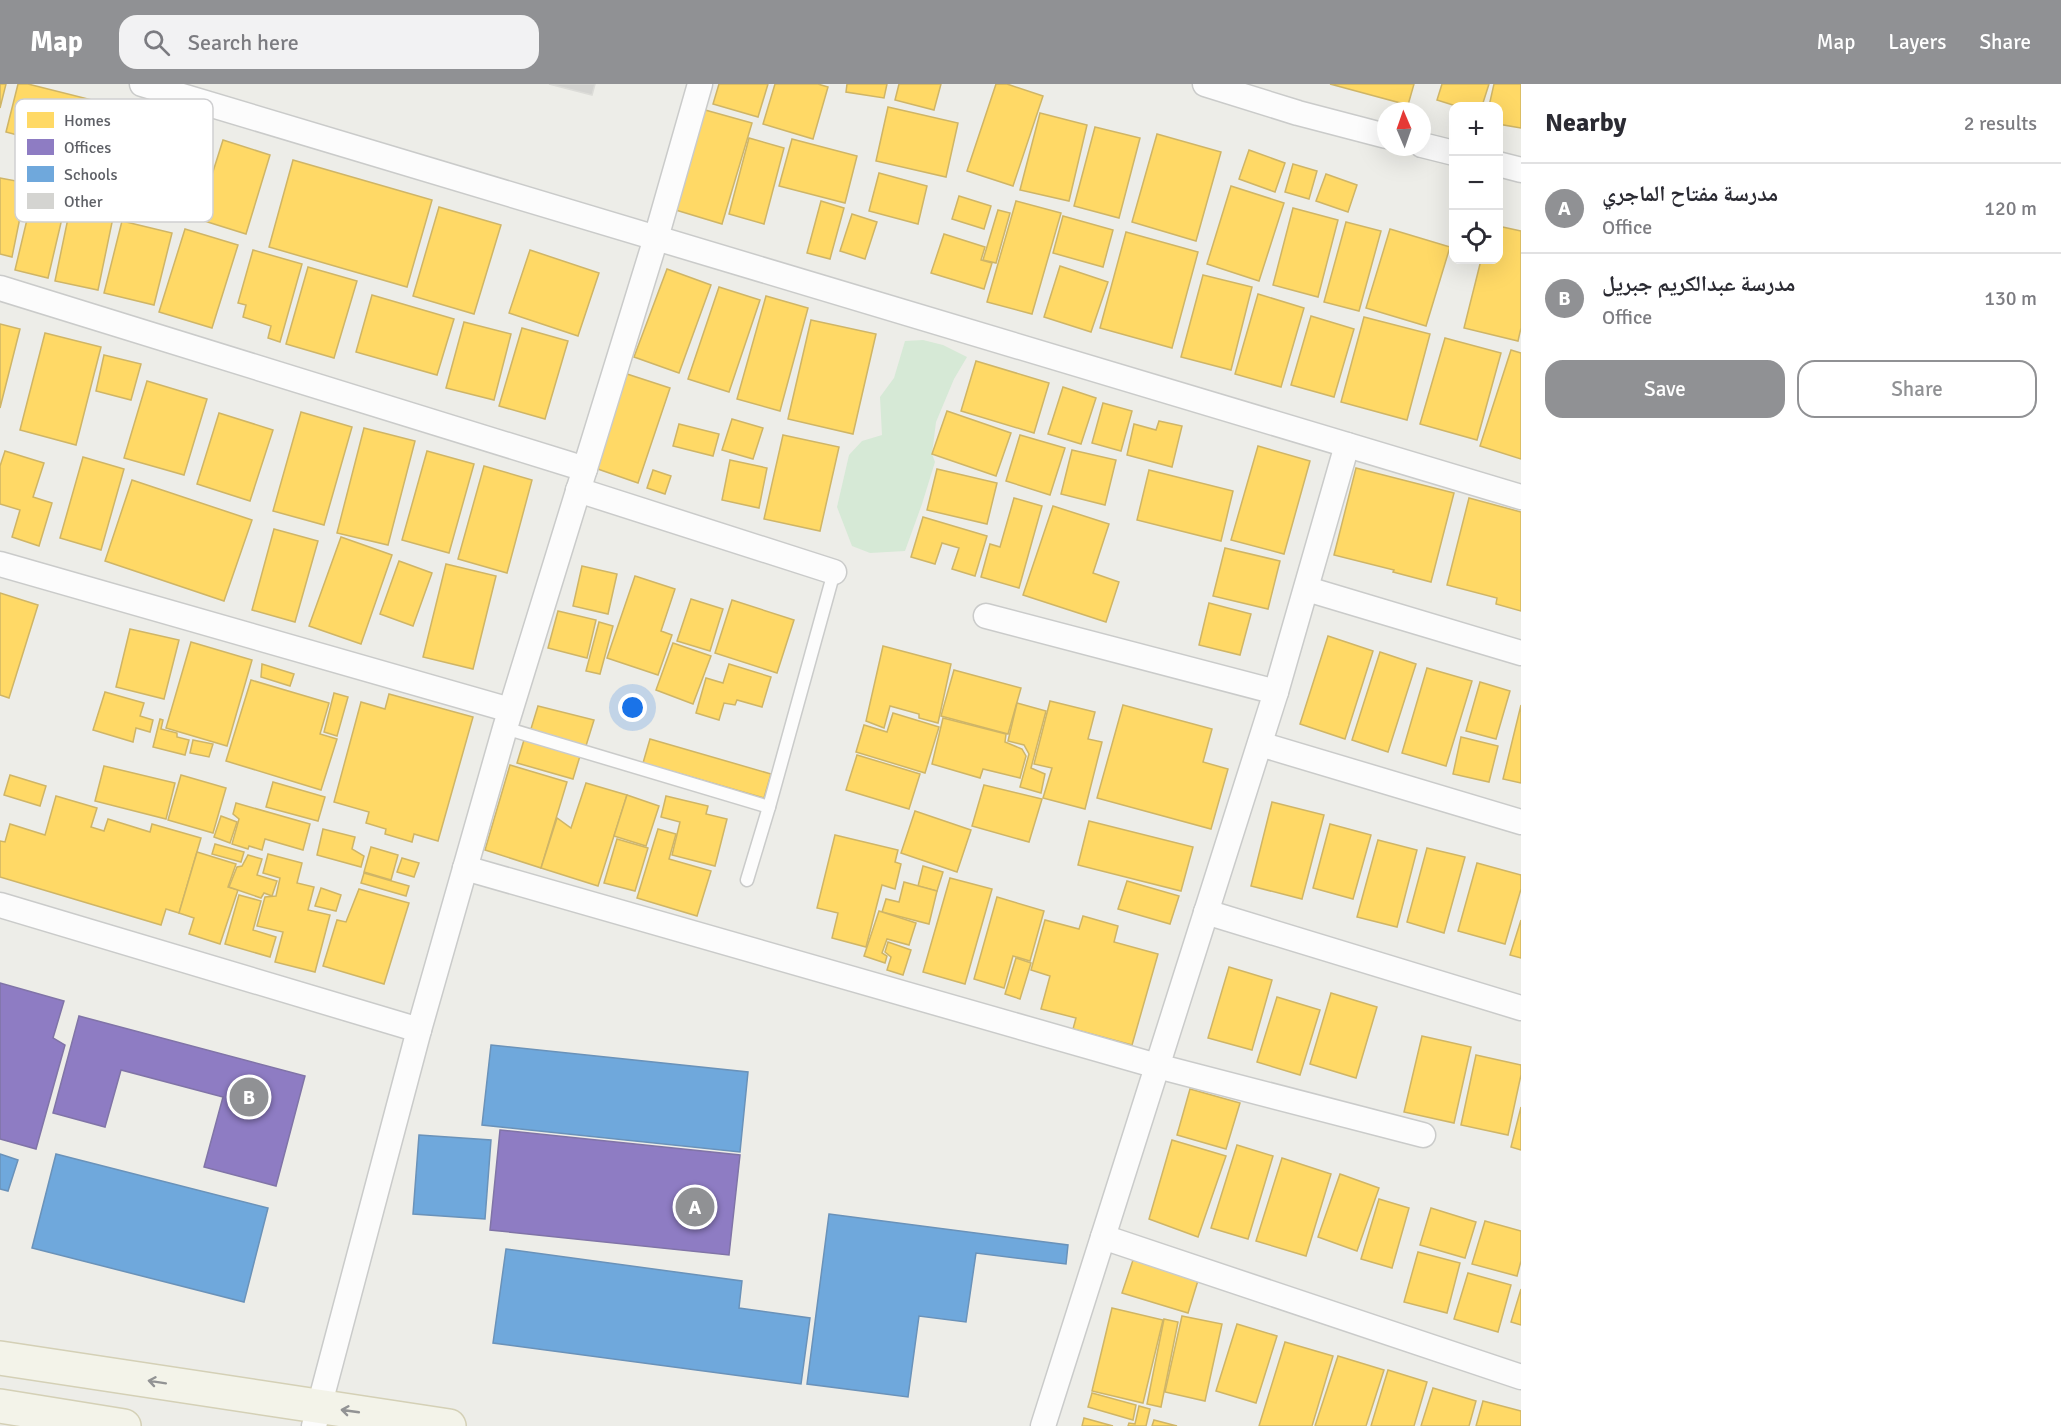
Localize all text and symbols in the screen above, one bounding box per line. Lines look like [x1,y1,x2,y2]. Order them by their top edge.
search box [119,15,539,69]
text: Map [30,25,83,59]
icon: search [140,26,173,59]
text: Search here [188,29,299,56]
text: Map [1817,29,1855,55]
text: Layers [1888,29,1946,55]
text: Share [1979,29,2031,55]
legend [15,99,213,222]
north arrow [1377,102,1431,156]
map controls [1449,102,1503,264]
button: + [1449,102,1503,156]
text: Nearby [1545,107,1626,139]
text: Homes [64,111,111,131]
text: 2 results [1964,111,2037,136]
text: Offices [64,138,111,158]
button: − [1449,156,1503,210]
text: Schools [64,165,117,185]
text: مدرسة مفتاح الماجري [1602,180,1778,207]
text: Other [64,192,103,212]
text: A [1558,196,1571,221]
text: 120 m [1984,196,2037,221]
button: locate [1449,210,1503,264]
text: Office [1602,215,1652,240]
text: مدرسة عبدالكريم جبريل [1602,270,1795,297]
text: B [1558,286,1571,311]
text: 130 m [1984,286,2037,311]
text: Office [1602,305,1652,330]
button: Save [1545,360,1785,418]
button: Share [1797,360,2037,418]
your location [618,693,647,722]
pin: B [230,1074,268,1120]
pin: A [676,1184,714,1230]
one-way arrow [147,1377,167,1388]
one-way arrow [340,1406,360,1417]

